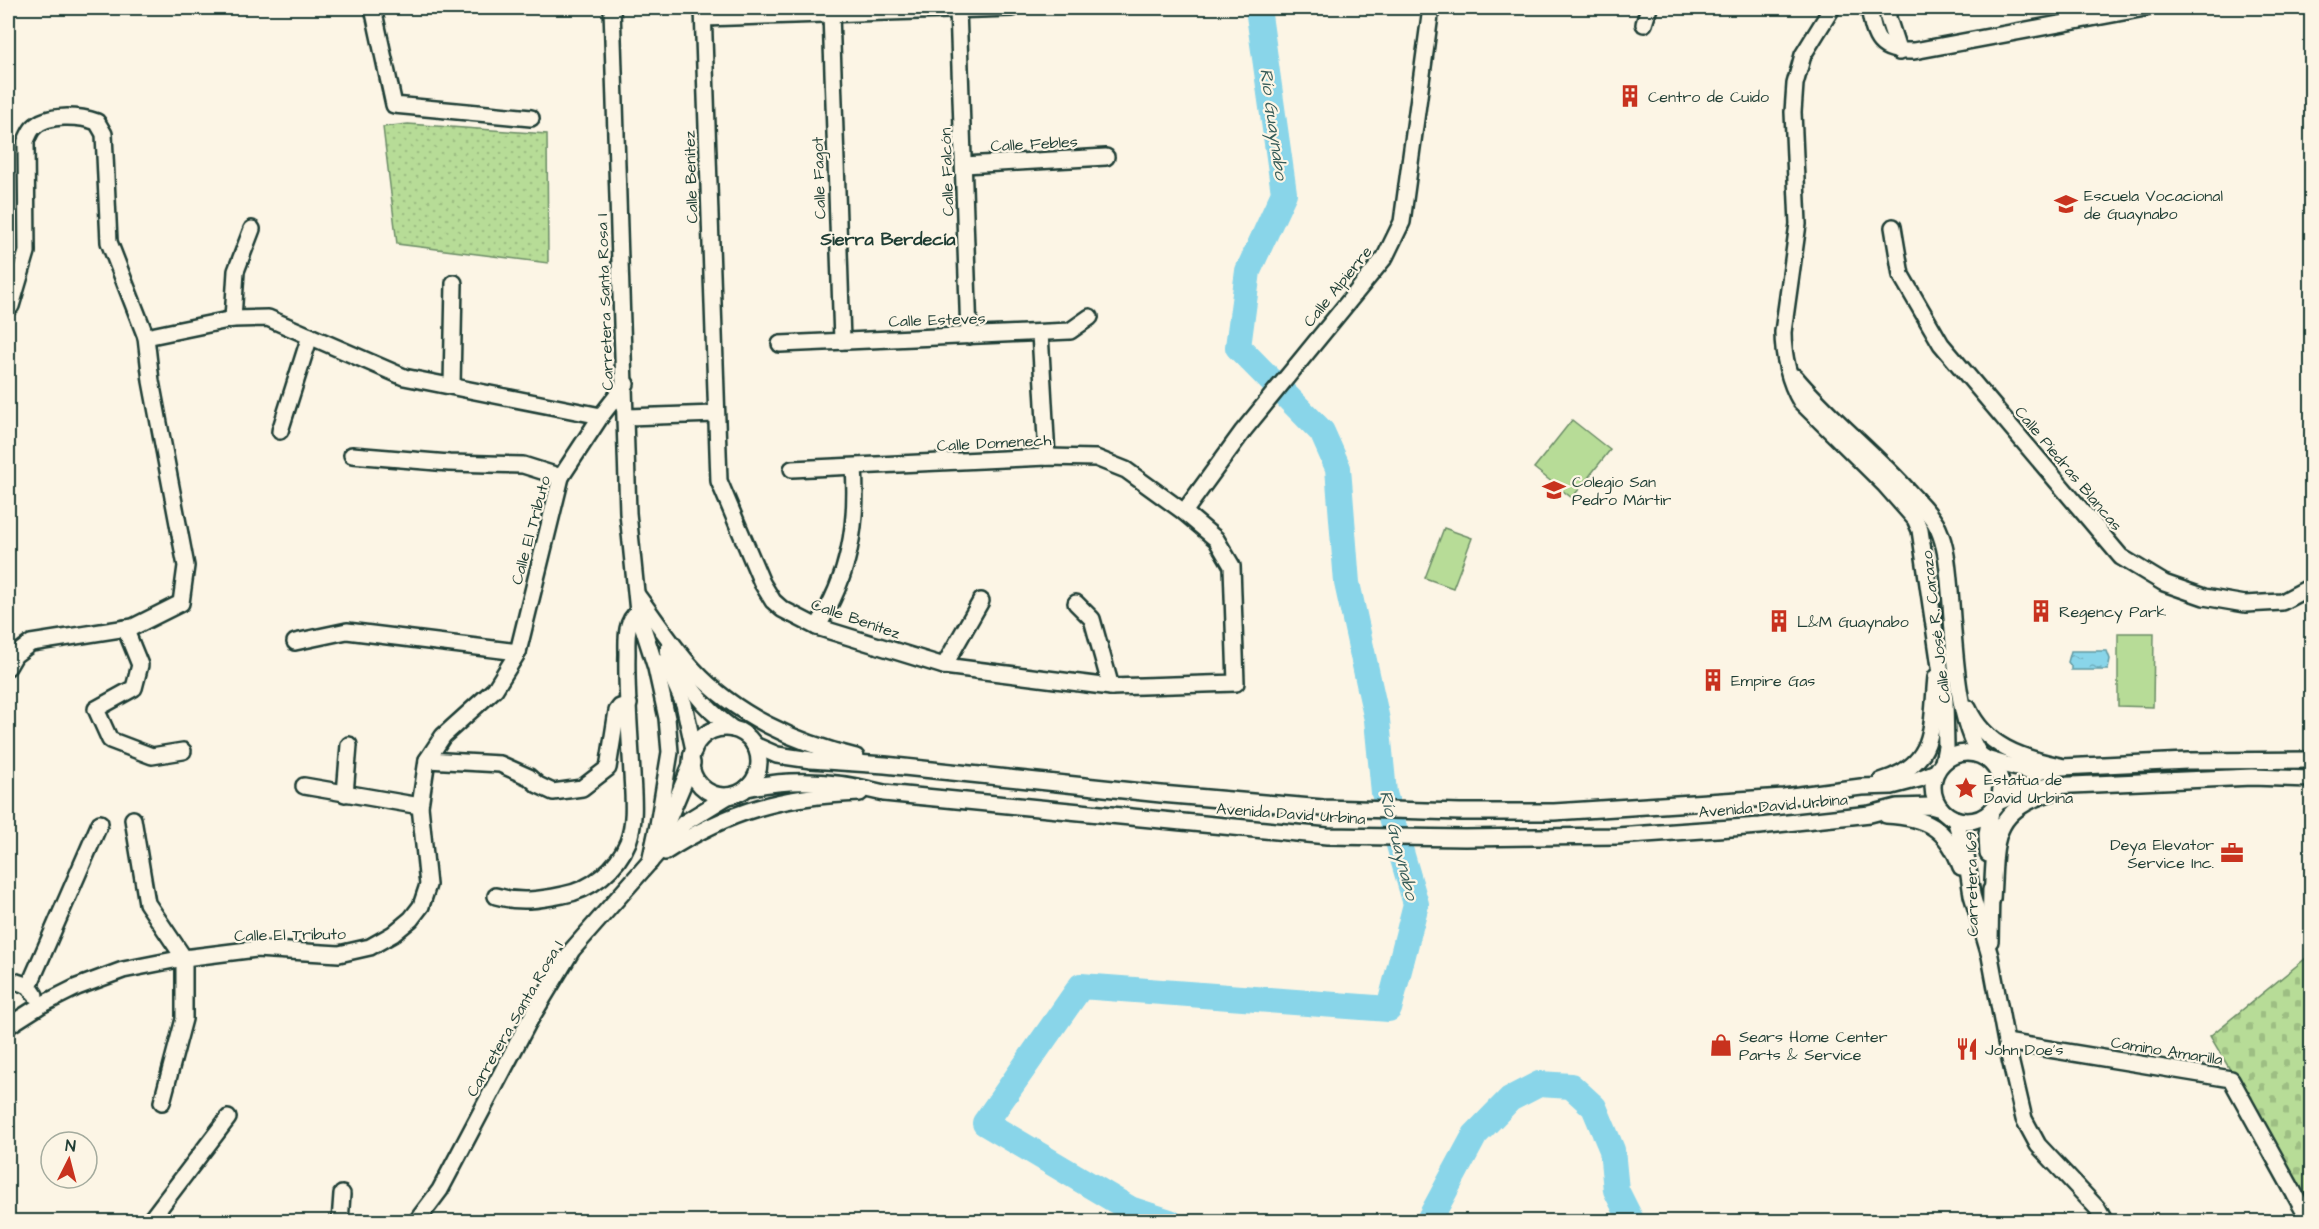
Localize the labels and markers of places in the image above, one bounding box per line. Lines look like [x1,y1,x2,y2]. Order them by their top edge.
building icon: Centro de Cuido [1617,83,1643,109]
place label: Centro de Cuido [1648,86,1769,108]
place label: Escuela Vocacional de Guaynabo [2084,185,2223,226]
school or university icon: Escuela Vocacional de Guaynabo [2053,191,2079,217]
place label: Colegio San Pedro Mártir [1572,471,1671,511]
school or university icon: Colegio San Pedro Mártir [1541,477,1567,503]
building icon: Regency Park [2028,598,2054,624]
place label: Regency Park [2059,601,2166,624]
building icon: L&M Guaynabo [1766,608,1792,634]
place label: L&M Guaynabo [1797,611,1909,634]
building icon: Empire Gas [1700,667,1726,693]
place label: Empire Gas [1731,670,1815,692]
place label: Estatua de David Urbina [1984,769,2073,809]
place icon: Estatua de David Urbina [1953,775,1979,801]
place label: Deya Elevator Service Inc. [2110,834,2214,874]
office icon: Deya Elevator Service Inc. [2219,840,2245,866]
place label: Sears Home Center Parts & Service [1739,1026,1888,1066]
shop icon: Sears Home Center Parts & Service [1708,1032,1734,1058]
restaurant icon: John Doe's [1954,1036,1980,1062]
place label: John Doe's [1985,1039,2063,1061]

